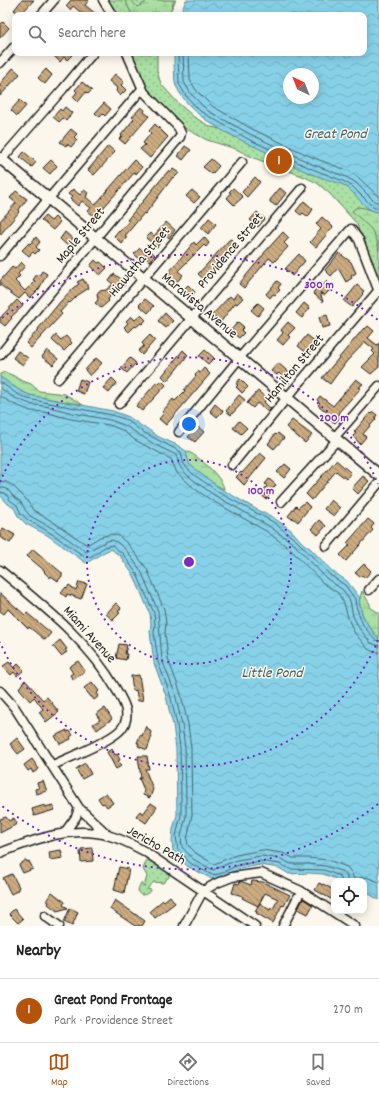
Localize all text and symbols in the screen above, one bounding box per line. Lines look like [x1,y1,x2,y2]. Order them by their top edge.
search box [12,12,367,56]
icon: search [26,23,48,45]
text: Search here [58,23,126,45]
north arrow [283,68,319,104]
water label: Great Pond [303,124,369,146]
pin: 1 [266,146,292,176]
street label: Maple Street [51,204,111,268]
street label: Providence Street [193,208,269,294]
street label: Hiawatha Street [104,222,176,302]
street label: Maravista Avenue [157,268,241,344]
text: 300 m [304,277,334,294]
street label: Hamilton Street [260,330,330,408]
text: 200 m [319,410,349,427]
your location [179,414,199,434]
text: 100 m [248,483,274,500]
centre of rings [182,555,196,569]
street label: Miami Avenue [58,602,120,668]
water label: Little Pond [241,663,304,685]
street label: Jericho Path [123,821,189,871]
map controls [331,878,367,914]
button: locate [331,878,367,914]
text: Nearby [16,940,60,964]
text: Great Pond Frontage [54,990,172,1012]
text: 1 [28,1001,30,1020]
text: 270 m [333,1001,363,1020]
text: Park · Providence Street [54,1012,173,1031]
tab: Map [48,1051,70,1091]
tab: Directions [167,1051,209,1091]
tab: Saved [306,1051,331,1091]

